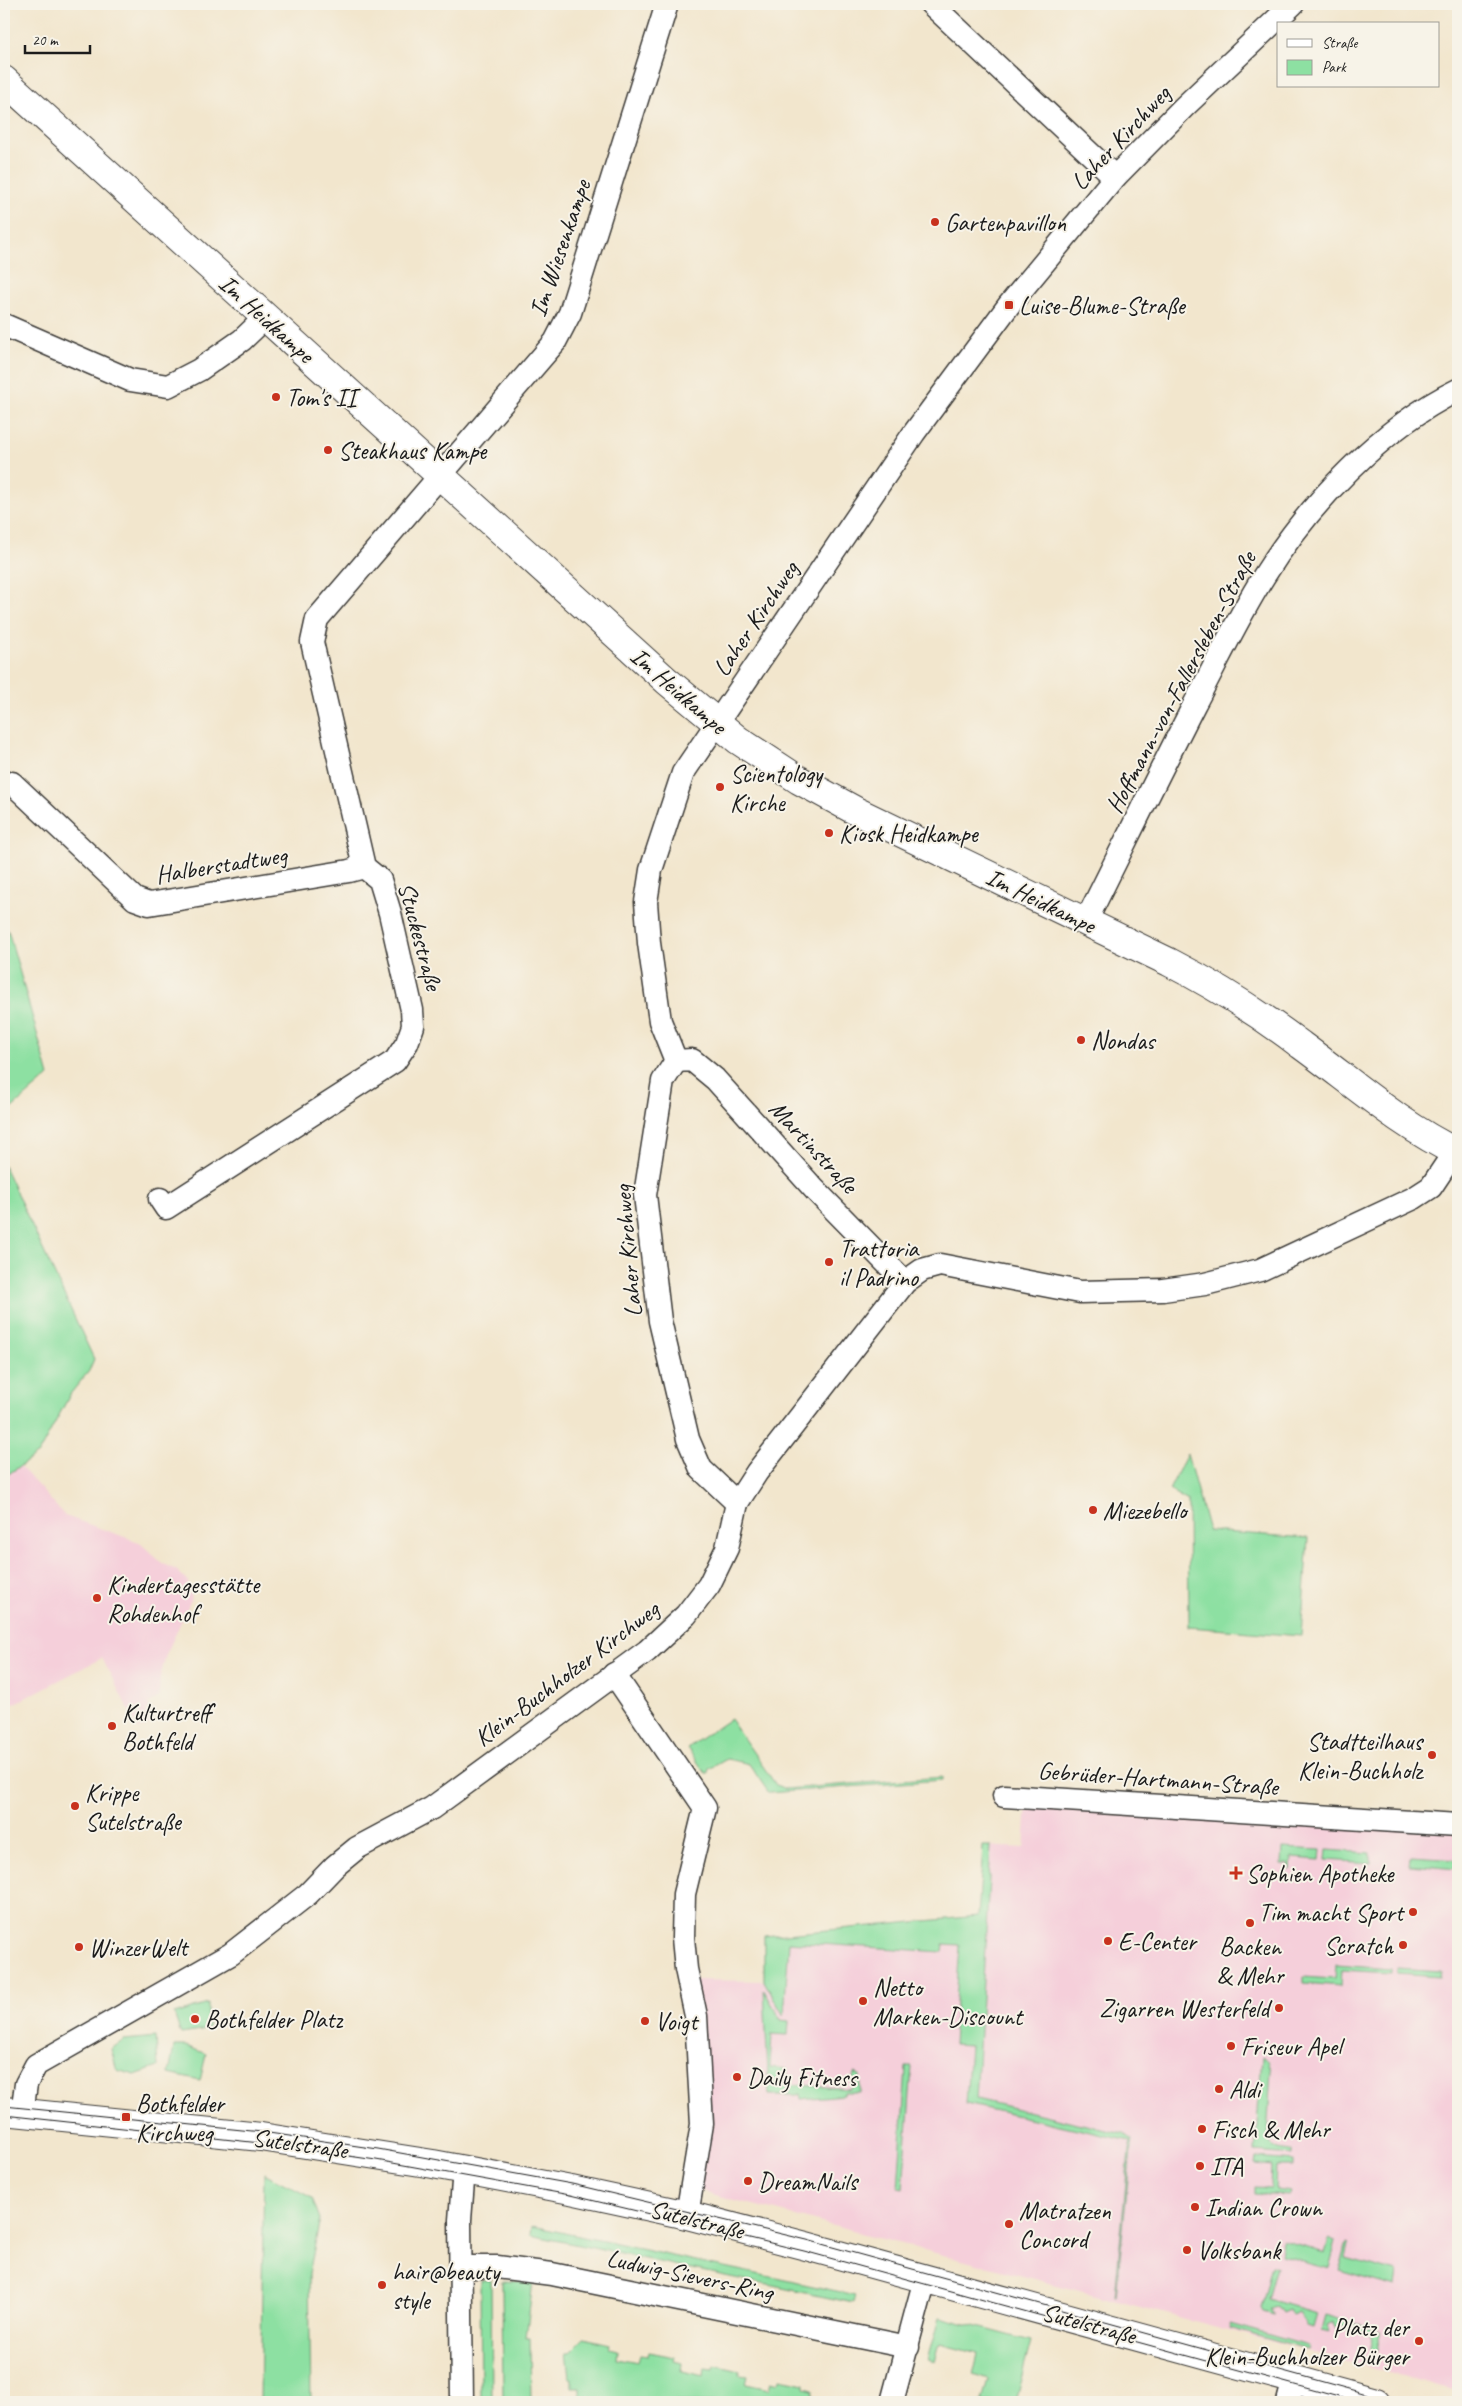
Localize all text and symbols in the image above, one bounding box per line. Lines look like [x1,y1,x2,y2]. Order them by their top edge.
scale bar [25,22,90,54]
legend [1277,22,1440,88]
text: 20 m [32,31,59,50]
text: Straße [1322,34,1358,53]
text: Park [1322,58,1347,77]
street label: Laher Kirchweg [1064,77,1178,197]
street label: Im Wiesenkampe [522,174,599,321]
place label: Gartenpavillon [945,207,1067,239]
marker: Gartenpavillon [929,216,941,228]
street label: Im Heidkampe [212,267,322,371]
place label: Luise-Blume-Straße [1019,290,1186,322]
marker: Luise-Blume-Straße [1003,299,1015,311]
place label: Tom's II [286,382,361,414]
marker: Tom's II [270,391,282,403]
place label: Steakhaus Kampe [338,435,488,467]
marker: Steakhaus Kampe [322,444,334,456]
street label: Hoffmann-von-Fallersleben-Straße [1098,544,1264,819]
street label: Laher Kirchweg [706,554,807,682]
street label: Im Heidkampe [623,640,735,743]
place label: Scientology Kirche [730,758,825,819]
marker: Scientology Kirche [714,781,726,793]
place label: Kiosk Heidkampe [839,818,980,850]
marker: Kiosk Heidkampe [823,827,835,839]
street label: Halberstadtweg [153,839,291,891]
street label: Im Heidkampe [981,861,1102,942]
street label: Stuckestraße [390,879,450,995]
place label: Nondas [1091,1025,1157,1057]
marker: Nondas [1075,1034,1087,1046]
street label: Martinstraße [762,1093,866,1201]
street label: Laher Kirchweg [606,1182,650,1318]
place label: Trattoria il Padrino [839,1233,920,1294]
marker: Trattoria il Padrino [823,1256,835,1268]
place label: Miezebello [1103,1495,1190,1527]
marker: Miezebello [1087,1504,1099,1516]
place label: Kindertagesstätte Rohdenhof [107,1569,261,1630]
marker: Kindertagesstätte Rohdenhof [91,1592,103,1604]
street label: Klein-Buchholzer Kirchweg [468,1592,667,1754]
place label: Kulturtreff Bothfeld [122,1697,217,1758]
marker: Kulturtreff Bothfeld [106,1720,118,1732]
place label: Stadtteilhaus Klein-Buchholz [1298,1726,1424,1787]
marker: Stadtteilhaus Klein-Buchholz [1426,1749,1438,1761]
street label: Gebrüder-Hartmann-Straße [1037,1755,1281,1803]
place label: Krippe Sutelstraße [85,1777,183,1838]
marker: Krippe Sutelstraße [69,1800,81,1812]
place label: Sophien Apotheke [1246,1858,1395,1890]
marker: Sophien Apotheke [1230,1867,1242,1879]
place label: Tim macht Sport [1259,1897,1406,1929]
marker: Tim macht Sport [1407,1906,1419,1918]
marker: Backen & Mehr [1244,1917,1256,1929]
place label: E-Center [1118,1926,1198,1958]
place label: Scratch [1324,1930,1395,1962]
place label: Backen & Mehr [1217,1931,1285,1992]
place label: WinzerWelt [89,1932,190,1964]
marker: E-Center [1102,1935,1114,1947]
marker: Scratch [1397,1939,1409,1951]
marker: WinzerWelt [73,1941,85,1953]
place label: Netto Marken-Discount [873,1972,1025,2033]
place label: Zigarren Westerfeld [1099,1993,1273,2025]
marker: Netto Marken-Discount [857,1995,869,2007]
marker: Zigarren Westerfeld [1273,2002,1285,2014]
place label: Bothfelder Platz [205,2004,344,2036]
place label: Voigt [655,2006,700,2038]
marker: Bothfelder Platz [189,2013,201,2025]
marker: Voigt [639,2015,651,2027]
place label: Friseur Apel [1241,2031,1346,2063]
marker: Friseur Apel [1225,2040,1237,2052]
place label: Daily Fitness [747,2062,859,2094]
marker: Daily Fitness [731,2071,743,2083]
place label: Aldi [1229,2074,1264,2106]
marker: Aldi [1213,2083,1225,2095]
place label: Bothfelder Kirchweg [136,2088,226,2149]
marker: Bothfelder Kirchweg [120,2111,132,2123]
place label: Fisch & Mehr [1212,2114,1332,2146]
street label: Sutelstraße [250,2121,351,2167]
marker: Fisch & Mehr [1196,2123,1208,2135]
place label: ITA [1210,2151,1243,2183]
marker: ITA [1194,2160,1206,2172]
place label: DreamNails [758,2166,859,2198]
marker: DreamNails [742,2175,754,2187]
place label: Indian Crown [1205,2192,1323,2224]
street label: Sutelstraße [646,2193,749,2248]
place label: Matratzen Concord [1019,2195,1112,2256]
marker: Indian Crown [1189,2201,1201,2213]
marker: Matratzen Concord [1003,2218,1015,2230]
place label: Volksbank [1197,2235,1282,2267]
street label: Ludwig-Sievers-Ring [604,2242,778,2309]
marker: Volksbank [1181,2244,1193,2256]
place label: hair@beauty style [392,2256,502,2317]
marker: hair@beauty style [376,2279,388,2291]
street label: Sutelstraße [1038,2296,1141,2352]
place label: Platz der Klein-Buchholzer Bürger [1205,2312,1411,2373]
marker: Platz der Klein-Buchholzer Bürger [1413,2335,1425,2347]

